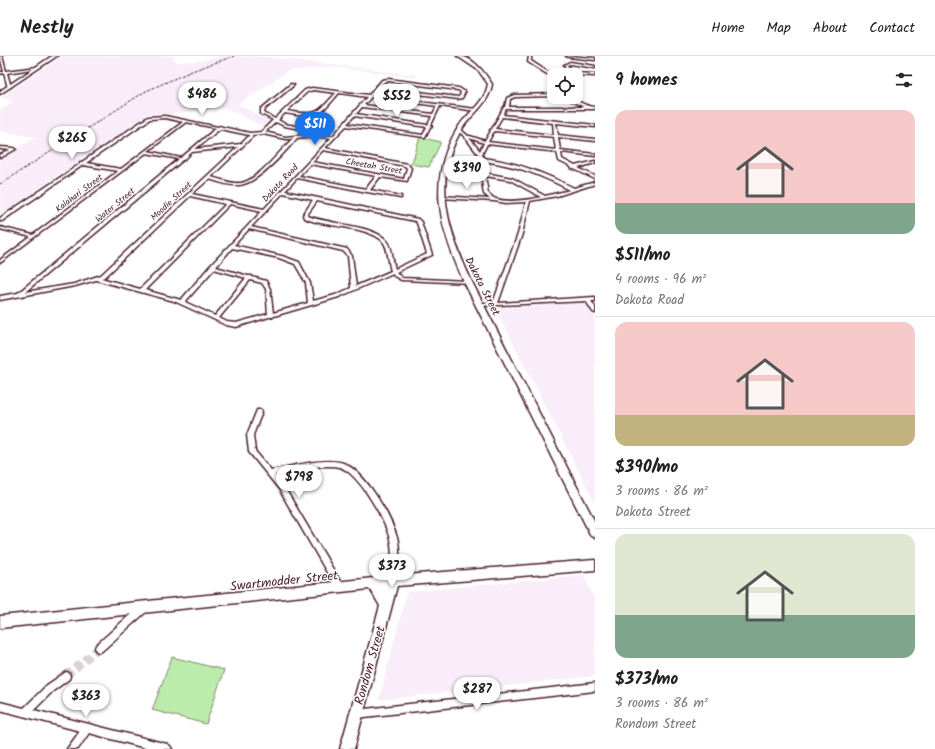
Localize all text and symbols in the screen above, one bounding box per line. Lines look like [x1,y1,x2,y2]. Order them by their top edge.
text: Nestly [20,13,74,43]
text: Home [711,17,745,39]
text: Map [767,17,791,39]
text: About [813,17,847,39]
text: Contact [869,17,915,39]
text: 9 homes [615,67,678,94]
map controls [547,68,583,104]
button: locate [547,68,583,104]
icon: filters [893,69,915,91]
pin: $486 [178,82,226,116]
text: $486 [187,84,217,105]
pin: $552 [373,84,421,118]
text: $552 [383,86,411,107]
pin: $511 [291,112,339,146]
text: $511 [304,114,326,135]
pin: $265 [48,126,96,160]
text: $265 [58,128,86,149]
icon: home [729,136,801,208]
street label: Cheetah Street [344,154,404,179]
pin: $390 [443,156,491,190]
text: $390 [453,158,481,179]
street label: Dakota Road [259,160,302,206]
street label: Kalahari Street [52,170,107,216]
street label: Moodie Street [147,178,196,225]
street label: Water Street [92,184,139,227]
text: $511/mo [615,242,670,269]
street label: Dakota Street [460,254,505,320]
text: 4 rooms · 96 m² [615,269,706,290]
text: Dakota Road [615,290,684,311]
icon: home [729,348,801,420]
text: $390/mo [615,454,678,481]
pin: $798 [275,465,323,499]
text: $798 [285,467,313,488]
text: 3 rooms · 86 m² [615,481,708,502]
text: Dakota Street [615,502,691,523]
pin: $373 [368,554,416,588]
text: $373 [378,556,406,577]
icon: home [729,560,801,632]
street label: Swartmodder Street [229,565,340,598]
street label: Rondom Street [349,623,392,707]
text: $373/mo [615,666,678,693]
pin: $287 [453,677,501,711]
text: $287 [462,679,492,700]
pin: $363 [62,684,110,718]
text: $363 [72,686,100,707]
text: 3 rooms · 86 m² [615,693,708,714]
text: Rondom Street [615,714,696,735]

